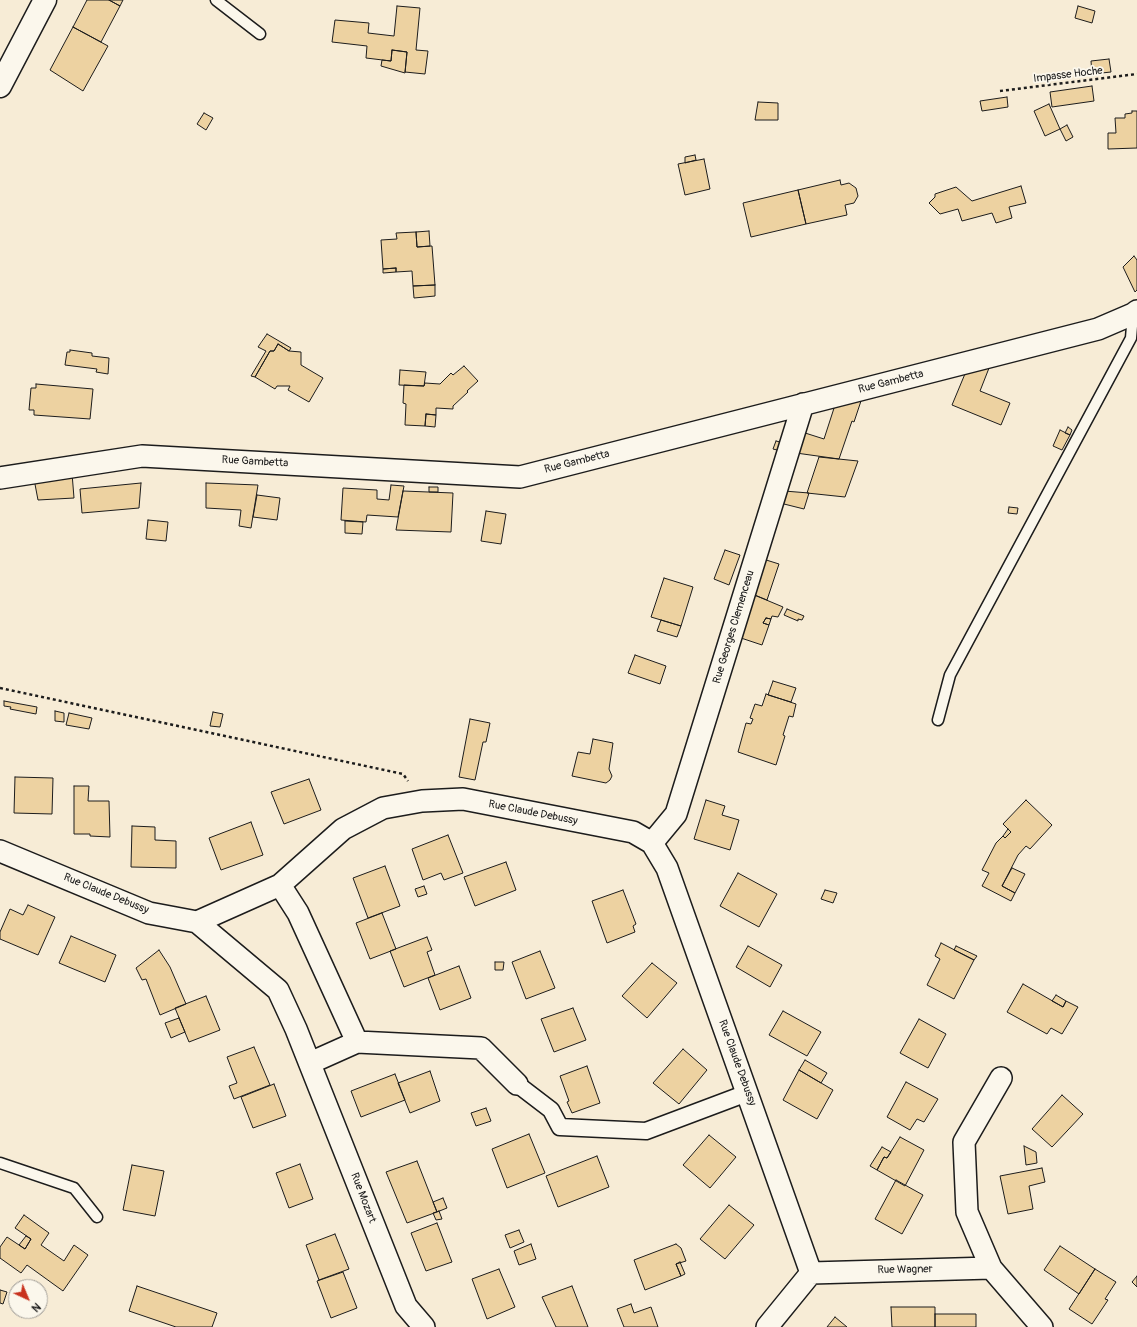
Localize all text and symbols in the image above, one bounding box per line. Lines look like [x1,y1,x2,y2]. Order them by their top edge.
street label: Impasse Hoche [1033,64,1103,86]
street label: Rue Gambetta [857,368,925,396]
street label: Rue Gambetta [543,448,611,476]
street label: Rue Gambetta [221,454,289,470]
street label: Rue Georges Clemenceau [710,569,758,685]
street label: Rue Claude Debussy [487,798,579,828]
street label: Rue Claude Debussy [62,871,150,917]
street label: Rue Claude Debussy [715,1018,759,1108]
street label: Rue Mozart [347,1171,379,1225]
street label: Rue Wagner [877,1263,933,1277]
north arrow [8,1279,48,1319]
text: N [29,1300,43,1315]

